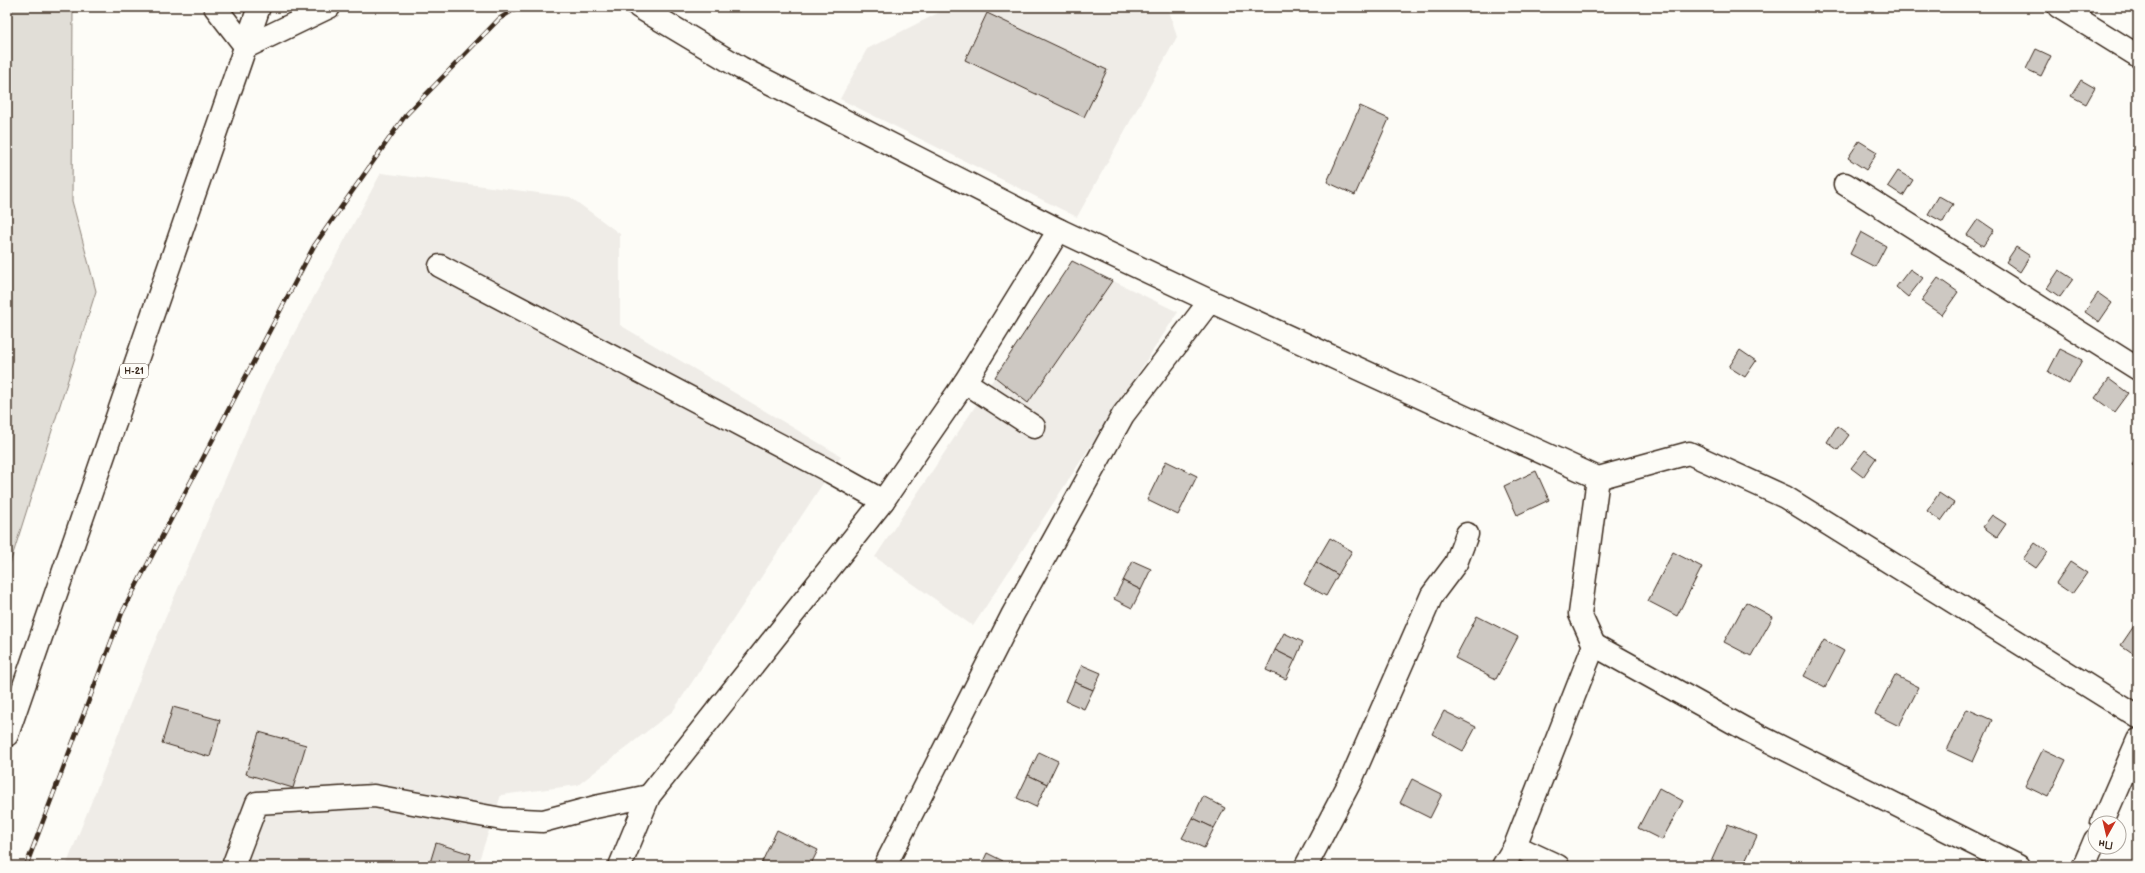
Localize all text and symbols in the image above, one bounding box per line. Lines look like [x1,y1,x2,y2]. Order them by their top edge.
road number: Н-21 [120,364,148,378]
north arrow [2087,815,2127,855]
text: Пн [2098,837,2114,852]

